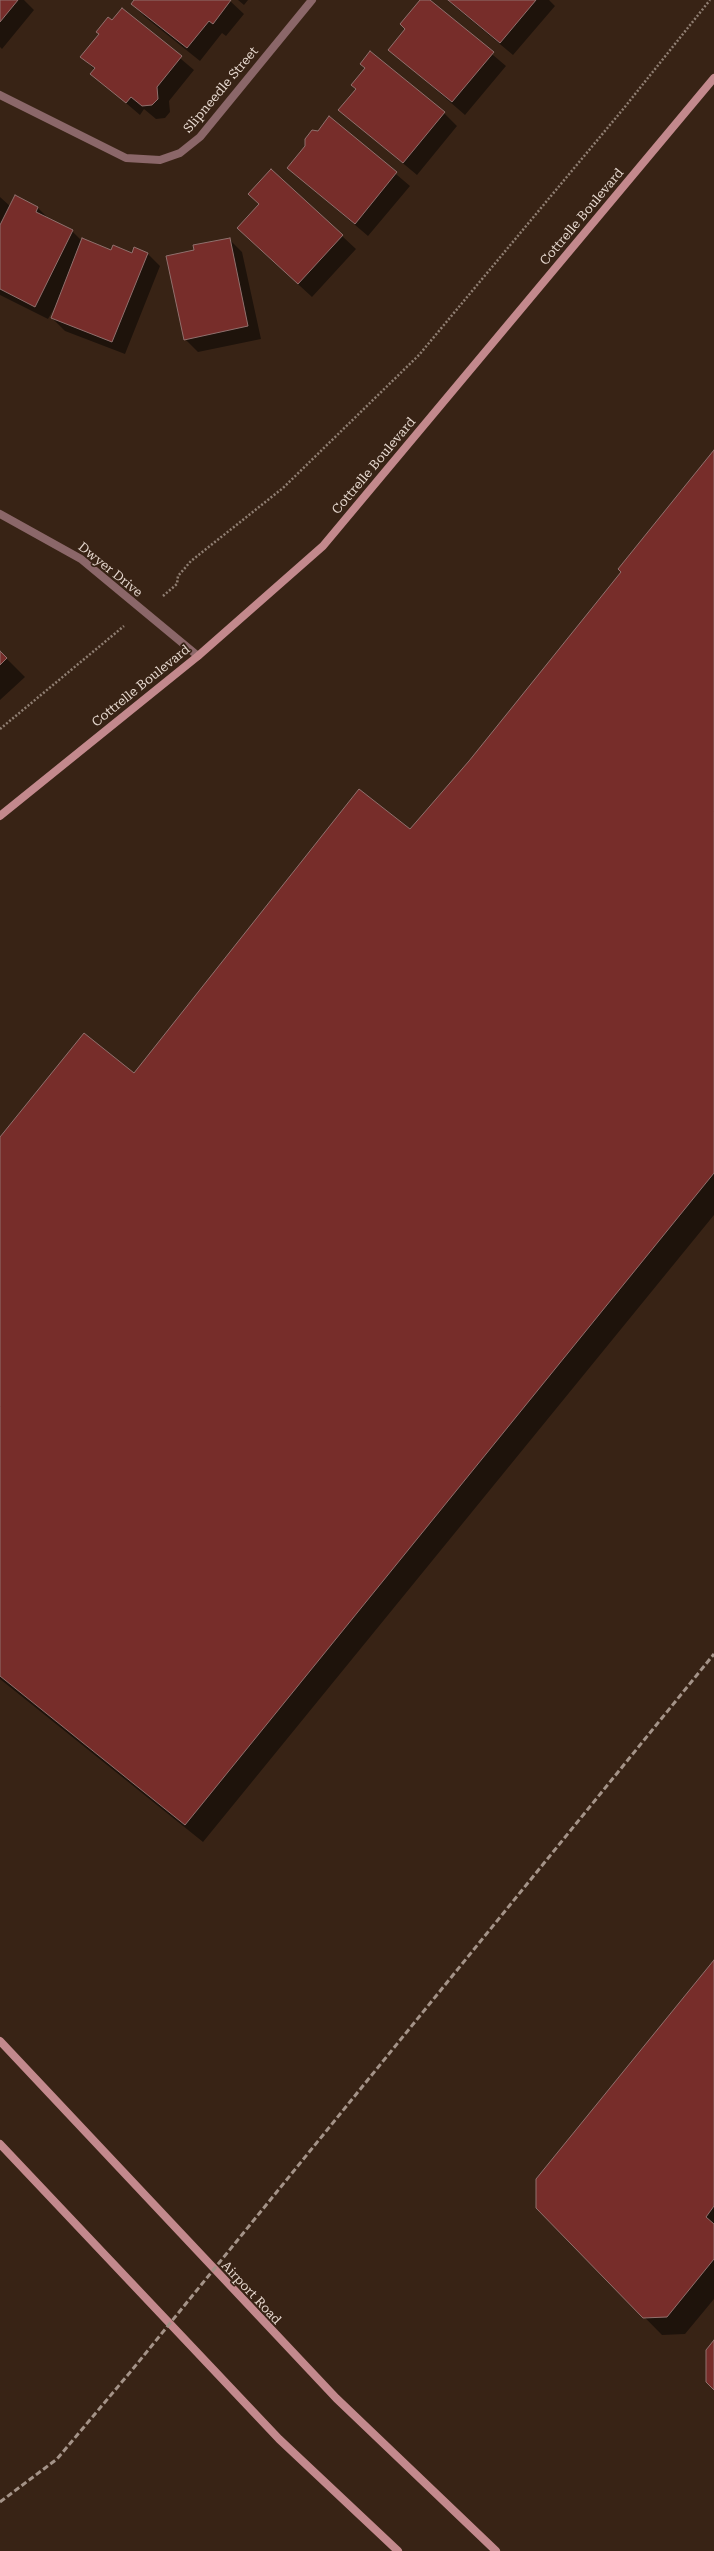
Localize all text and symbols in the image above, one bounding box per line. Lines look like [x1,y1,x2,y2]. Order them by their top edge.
street label: Slipneedle Street [180,44,262,136]
street label: Cottrelle Boulevard [537,165,627,269]
street label: Cottrelle Boulevard [329,414,419,518]
street label: Dwyer Drive [75,539,145,601]
street label: Cottrelle Boulevard [89,642,193,730]
street label: Airport Road [218,2258,284,2328]

